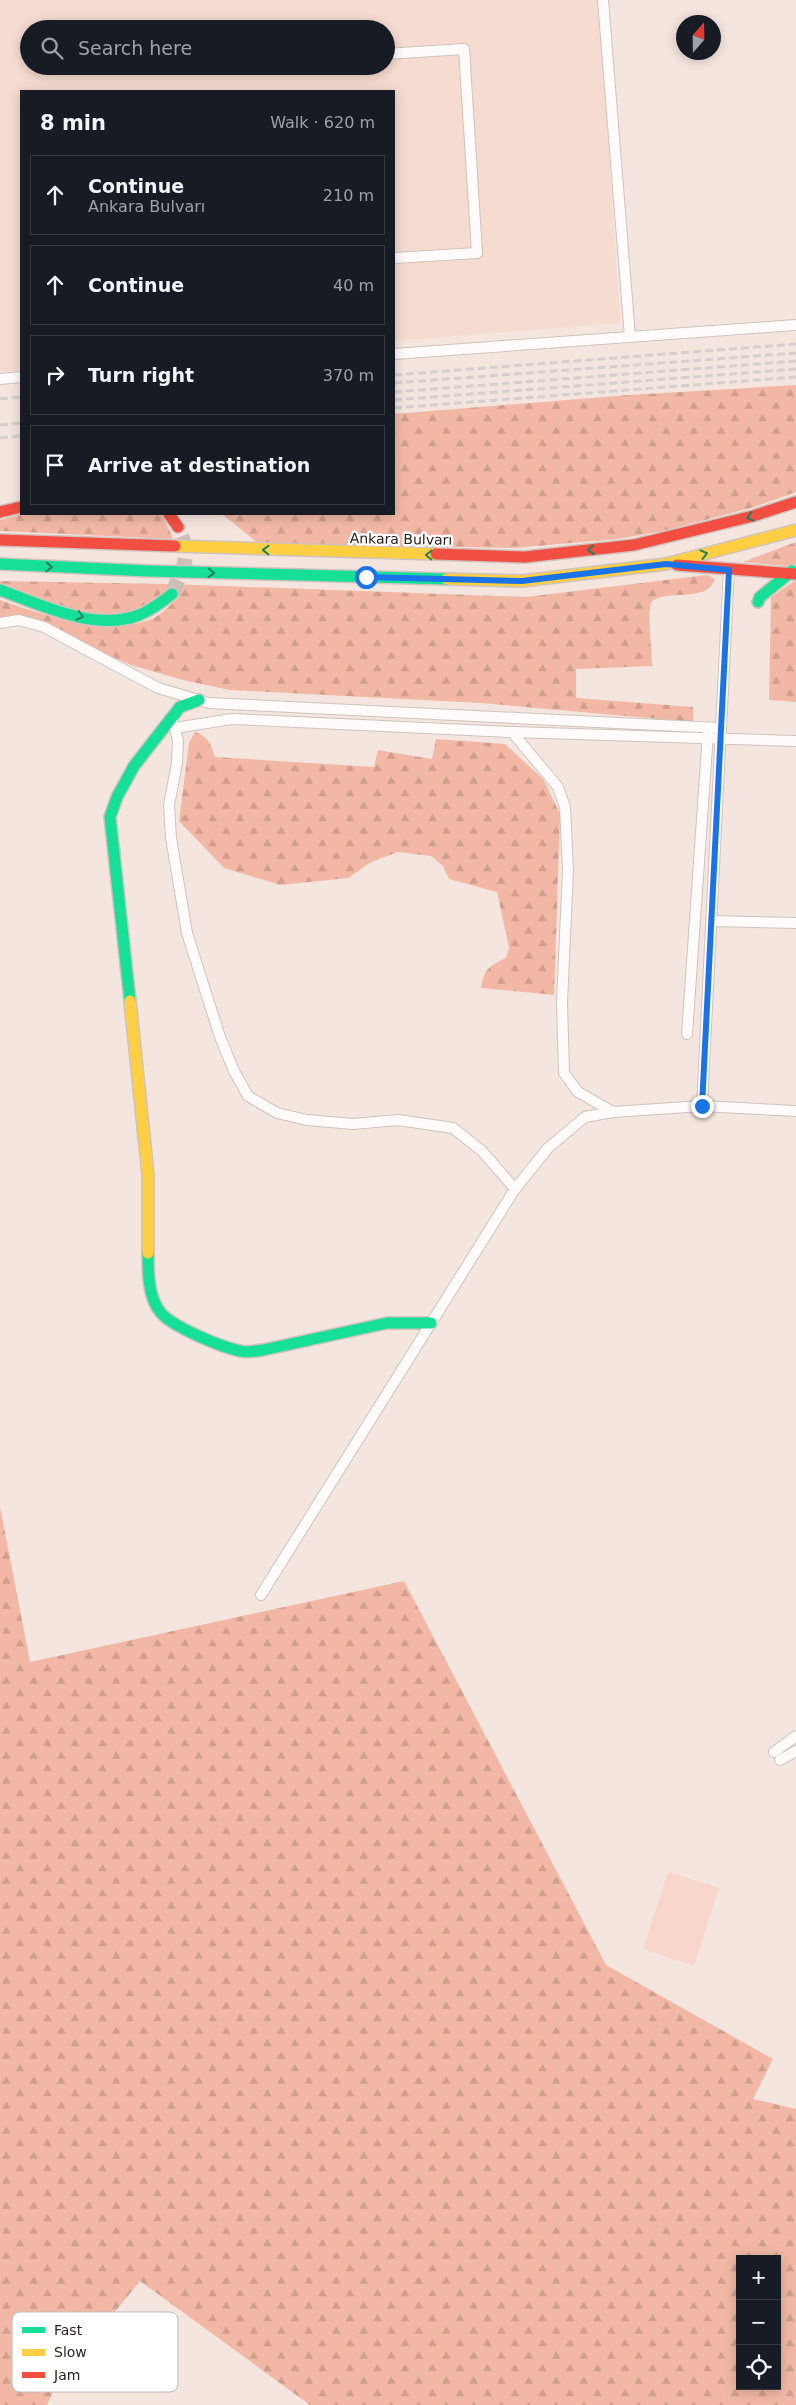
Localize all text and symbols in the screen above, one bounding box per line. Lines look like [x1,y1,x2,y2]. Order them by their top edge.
north arrow [676,15,721,60]
search box [20,20,395,75]
icon: search [38,34,66,62]
text: Search here [78,37,192,59]
text: 8 min [40,111,106,135]
text: Walk · 620 m [270,113,375,132]
text: Continue [88,175,184,197]
icon: ahead [41,181,69,209]
text: 210 m [323,186,374,205]
text: Ankara Bulvarı [88,197,205,216]
icon: ahead [41,271,69,299]
text: Continue [88,274,184,296]
text: 40 m [333,276,374,295]
icon: right [41,361,69,389]
text: Turn right [88,364,194,386]
text: 370 m [323,366,374,385]
icon: arrive [41,451,69,479]
text: Arrive at destination [88,454,310,476]
one-way arrow [745,511,754,522]
street label: Ankara Bulvarı [350,530,452,548]
one-way arrow [586,544,594,555]
one-way arrow [262,545,270,555]
one-way arrow [424,549,432,560]
one-way arrow [699,550,707,560]
one-way arrow [45,561,53,572]
route start [355,566,378,589]
one-way arrow [208,568,215,578]
one-way arrow [75,610,83,620]
route end [691,1095,714,1118]
map controls [736,2255,781,2390]
button: + [736,2255,781,2300]
button: − [736,2300,781,2345]
legend [12,2312,178,2392]
text: Fast [54,2322,83,2338]
text: Slow [54,2344,87,2360]
button: locate [736,2345,781,2390]
text: Jam [53,2367,80,2383]

